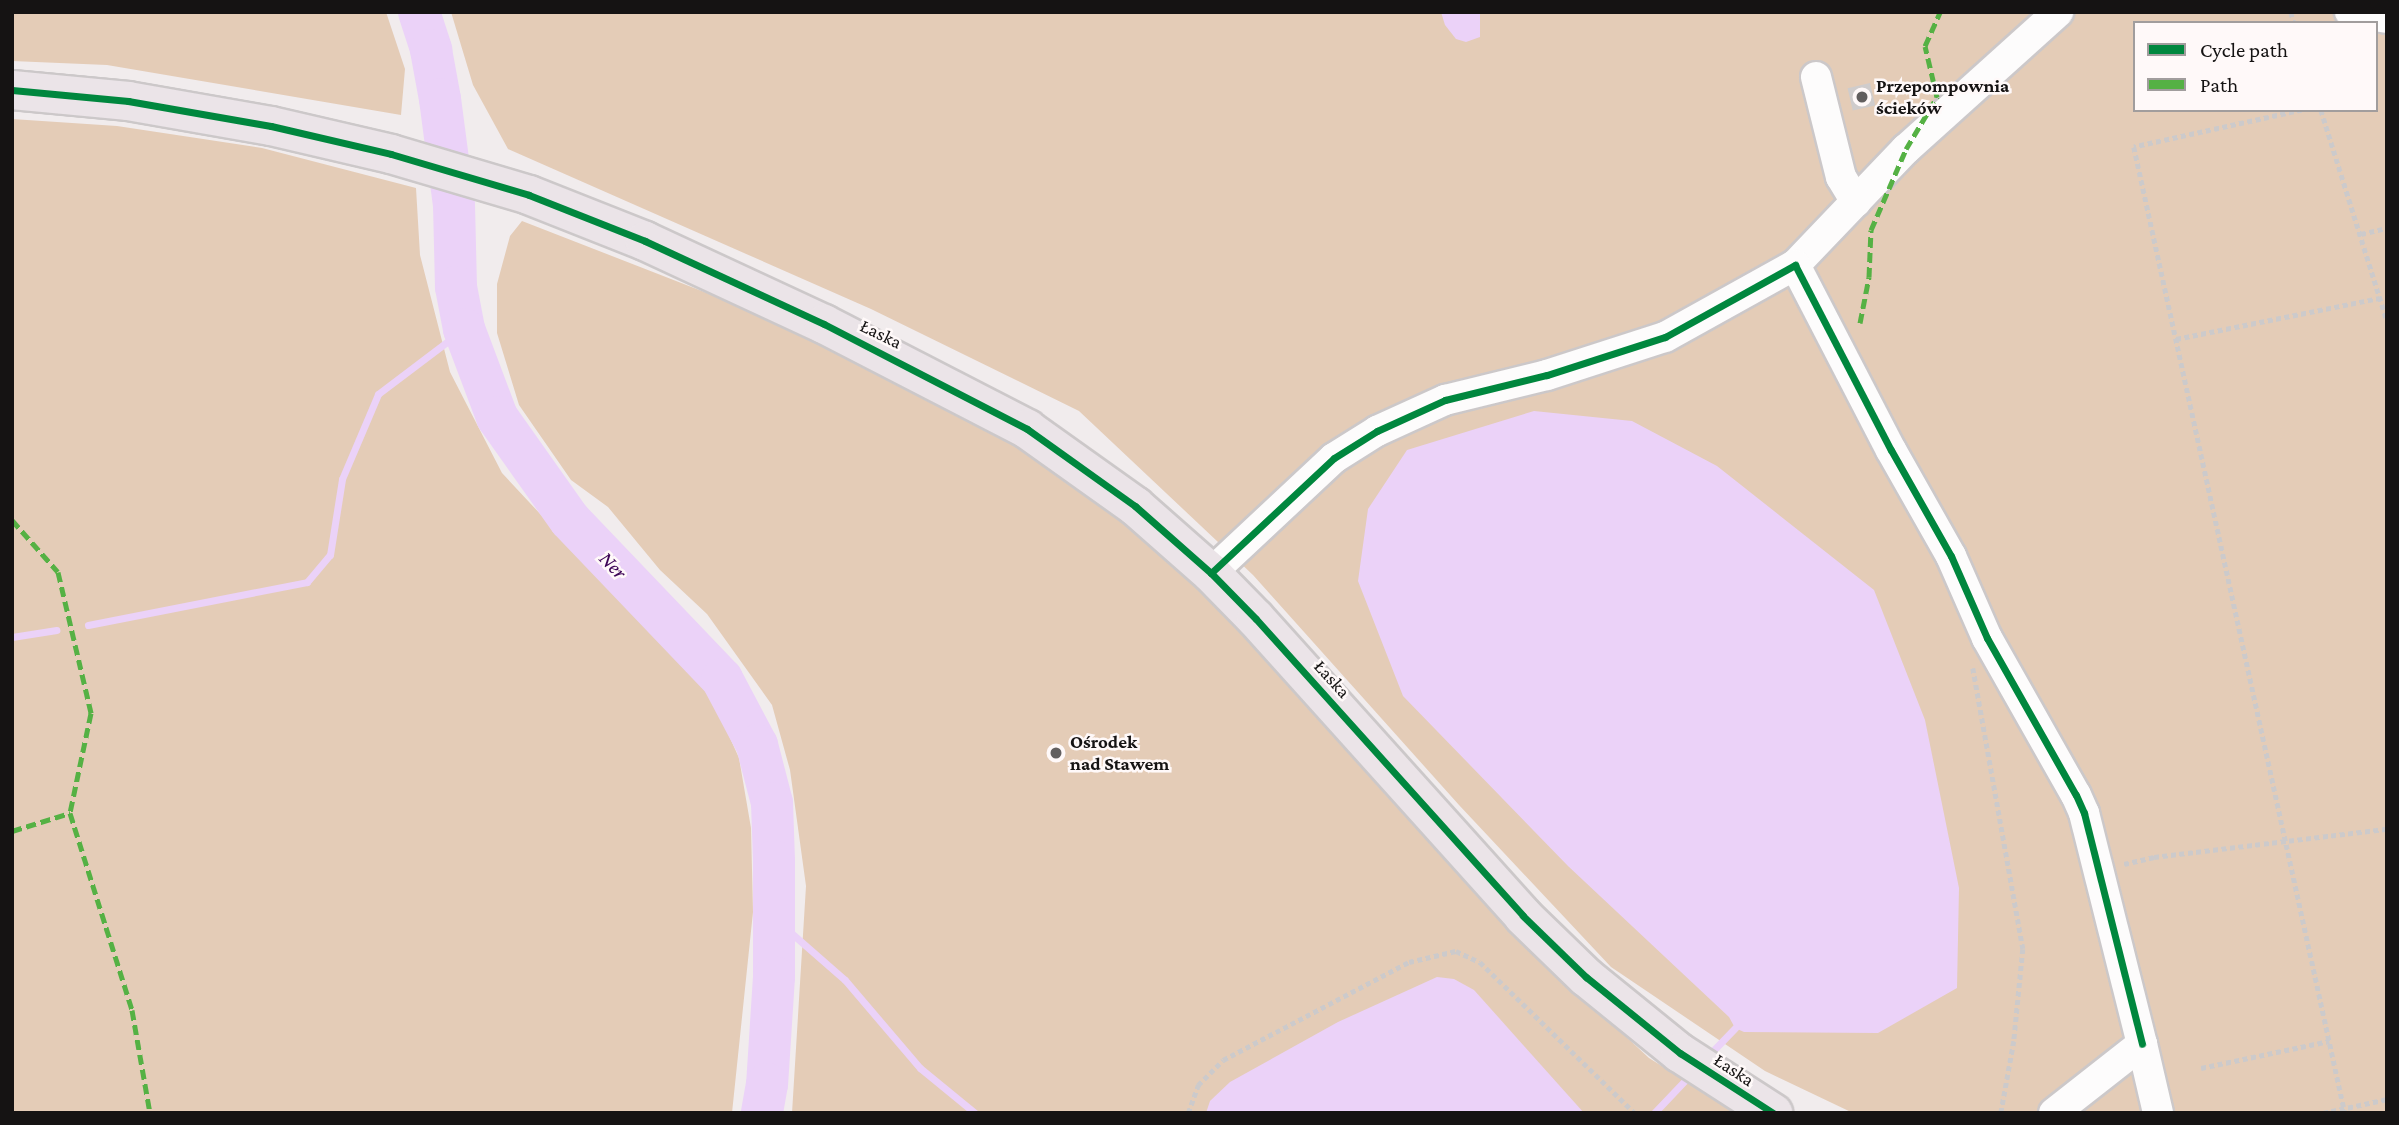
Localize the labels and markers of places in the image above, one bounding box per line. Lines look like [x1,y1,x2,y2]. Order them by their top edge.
place label: Przepompownia ścieków [1876,75,2009,119]
marker: Przepompownia ścieków [1854,89,1870,105]
place label: Ośrodek nad Stawem [1070,731,1169,775]
marker: Ośrodek nad Stawem [1048,745,1064,761]

